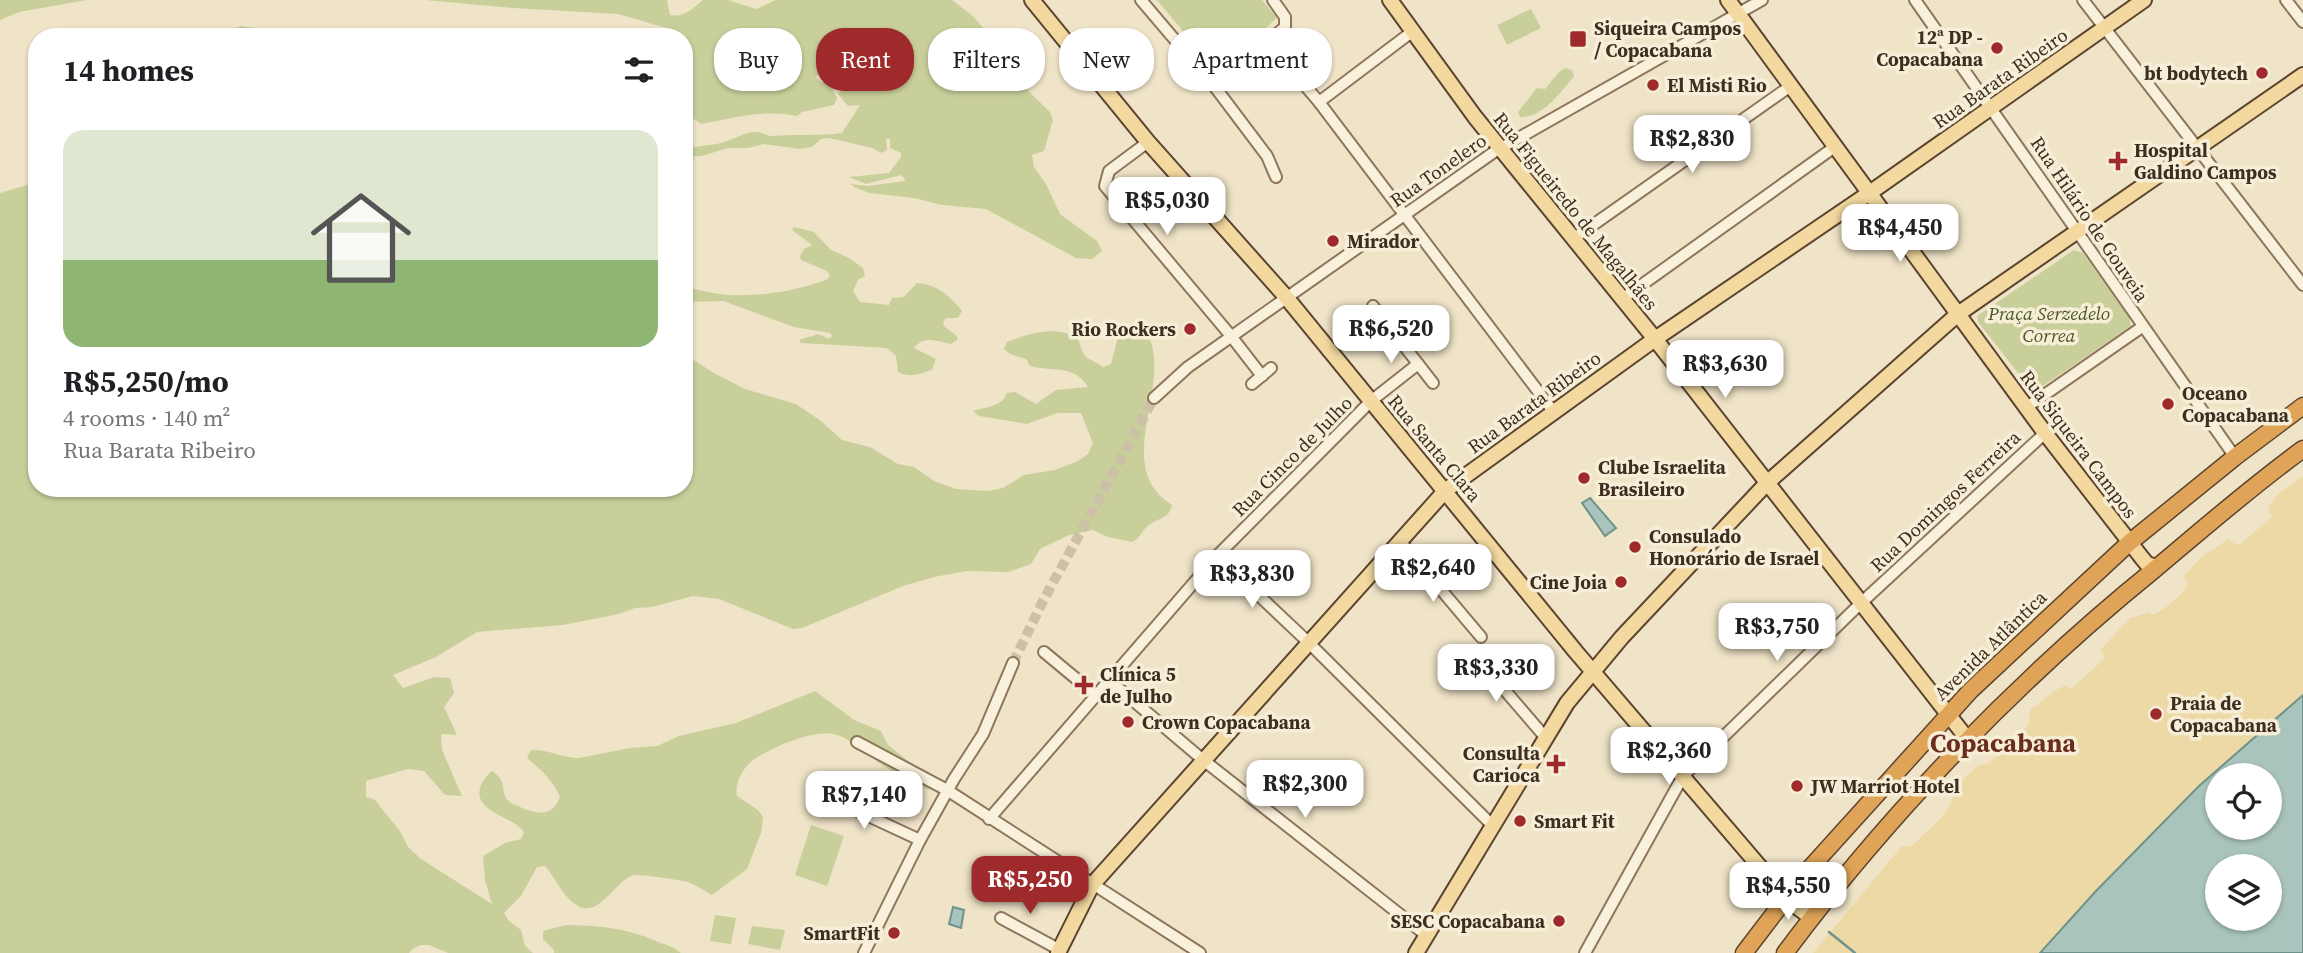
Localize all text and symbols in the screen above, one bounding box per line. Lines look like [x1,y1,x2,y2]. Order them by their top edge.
place label: Siqueira Campos / Copacabana [1594,15,1742,63]
street label: Rua Barata Ribeiro [1927,22,2073,134]
place label: 12ª DP - Copacabana [1876,24,1984,72]
chip: Buy [714,28,802,91]
chip: Rent [816,28,914,91]
chip: Filters [928,28,1045,91]
chip: New [1059,28,1154,91]
chip: Apartment [1168,28,1332,91]
marker: Siqueira Campos / Copacabana [1568,29,1588,49]
marker: 12ª DP - Copacabana [1989,40,2005,56]
text: 14 homes [63,50,194,91]
icon: filters [620,51,658,89]
place label: bt bodytech [2144,60,2248,86]
marker: bt bodytech [2254,65,2270,81]
place label: El Misti Rio [1667,72,1767,98]
marker: El Misti Rio [1645,77,1661,93]
street label: Rua Figueiredo de Magalhães [1488,106,1664,316]
pin: R$2,830 [1627,116,1757,175]
text: R$2,830 [1650,122,1734,154]
street label: Rua Tonelero [1385,127,1491,213]
street label: Rua Hilário de Gouveia [2025,131,2155,307]
place label: Hospital Galdino Campos [2134,137,2277,185]
marker: Hospital Galdino Campos [2108,151,2128,171]
icon: home [298,175,424,301]
pin: R$5,030 [1102,177,1232,237]
text: R$5,030 [1125,184,1209,216]
pin: R$4,450 [1835,204,1965,264]
text: R$4,450 [1858,211,1942,243]
place label: Mirador [1347,228,1420,254]
marker: Mirador [1325,233,1341,249]
park label: Praça Serzedelo Correa [1987,300,2110,348]
pin: R$6,520 [1326,306,1456,365]
text: R$6,520 [1349,312,1433,344]
place label: Rio Rockers [1071,316,1176,342]
marker: Rio Rockers [1182,321,1198,337]
pin: R$3,630 [1660,340,1790,400]
street label: Rua Barata Ribeiro [1462,345,1606,459]
text: R$3,630 [1683,347,1767,379]
text: R$5,250/mo [63,361,229,402]
street label: Rua Siqueira Campos [2015,364,2143,524]
place label: Oceano Copacabana [2182,380,2290,428]
street label: Rua Santa Clara [1382,389,1488,507]
street label: Rua Cinco de Julho [1226,390,1358,522]
marker: Oceano Copacabana [2160,396,2176,412]
text: 4 rooms · 140 m² [63,402,230,434]
street label: Rua Domingos Ferreira [1864,424,2026,578]
text: Rua Barata Ribeiro [63,434,256,466]
place label: Clube Israelita Brasileiro [1598,454,1727,502]
marker: Clube Israelita Brasileiro [1576,470,1592,486]
place label: Consulado Honorário de Israel [1649,523,1819,571]
marker: Consulado Honorário de Israel [1627,539,1643,555]
pin: R$2,640 [1368,544,1498,604]
pin: R$3,830 [1187,550,1317,610]
text: R$2,640 [1391,551,1475,583]
text: R$3,830 [1210,557,1294,589]
place label: Cine Joia [1530,569,1608,595]
marker: Cine Joia [1613,574,1629,590]
street label: Avenida Atlântica [1928,584,2052,706]
pin: R$3,750 [1712,604,1842,663]
text: R$3,750 [1735,610,1819,642]
pin: R$3,330 [1431,644,1561,704]
text: R$3,330 [1454,651,1538,683]
place label: Clínica 5 de Julho [1100,661,1176,709]
marker: Clínica 5 de Julho [1074,675,1094,695]
place label: Praia de Copacabana [2170,690,2278,738]
marker: Praia de Copacabana [2148,706,2164,722]
place label: Crown Copacabana [1142,709,1311,735]
marker: Crown Copacabana [1120,714,1136,730]
district label: Copacabana [1930,725,2076,761]
pin: R$2,360 [1604,728,1734,787]
text: R$2,360 [1627,734,1711,766]
place label: Consulta Carioca [1463,740,1541,788]
marker: Consulta Carioca [1546,754,1566,774]
pin: R$2,300 [1240,760,1370,820]
map controls [2205,763,2282,931]
button: locate [2205,763,2282,840]
text: R$2,300 [1263,767,1347,799]
pin: R$7,140 [799,772,929,831]
place label: JW Marriot Hotel [1810,773,1960,799]
text: R$7,140 [822,778,906,810]
marker: JW Marriot Hotel [1789,778,1805,794]
place label: Smart Fit [1534,808,1615,834]
marker: Smart Fit [1512,813,1528,829]
button: layers [2205,854,2282,931]
pin: R$5,250 [965,856,1095,916]
pin: R$4,550 [1723,862,1853,922]
text: R$5,250 [988,863,1072,895]
text: R$4,550 [1746,869,1830,901]
place label: SESC Copacabana [1391,908,1546,934]
marker: SESC Copacabana [1551,913,1567,929]
place label: SmartFit [804,920,880,946]
marker: SmartFit [886,925,902,941]

